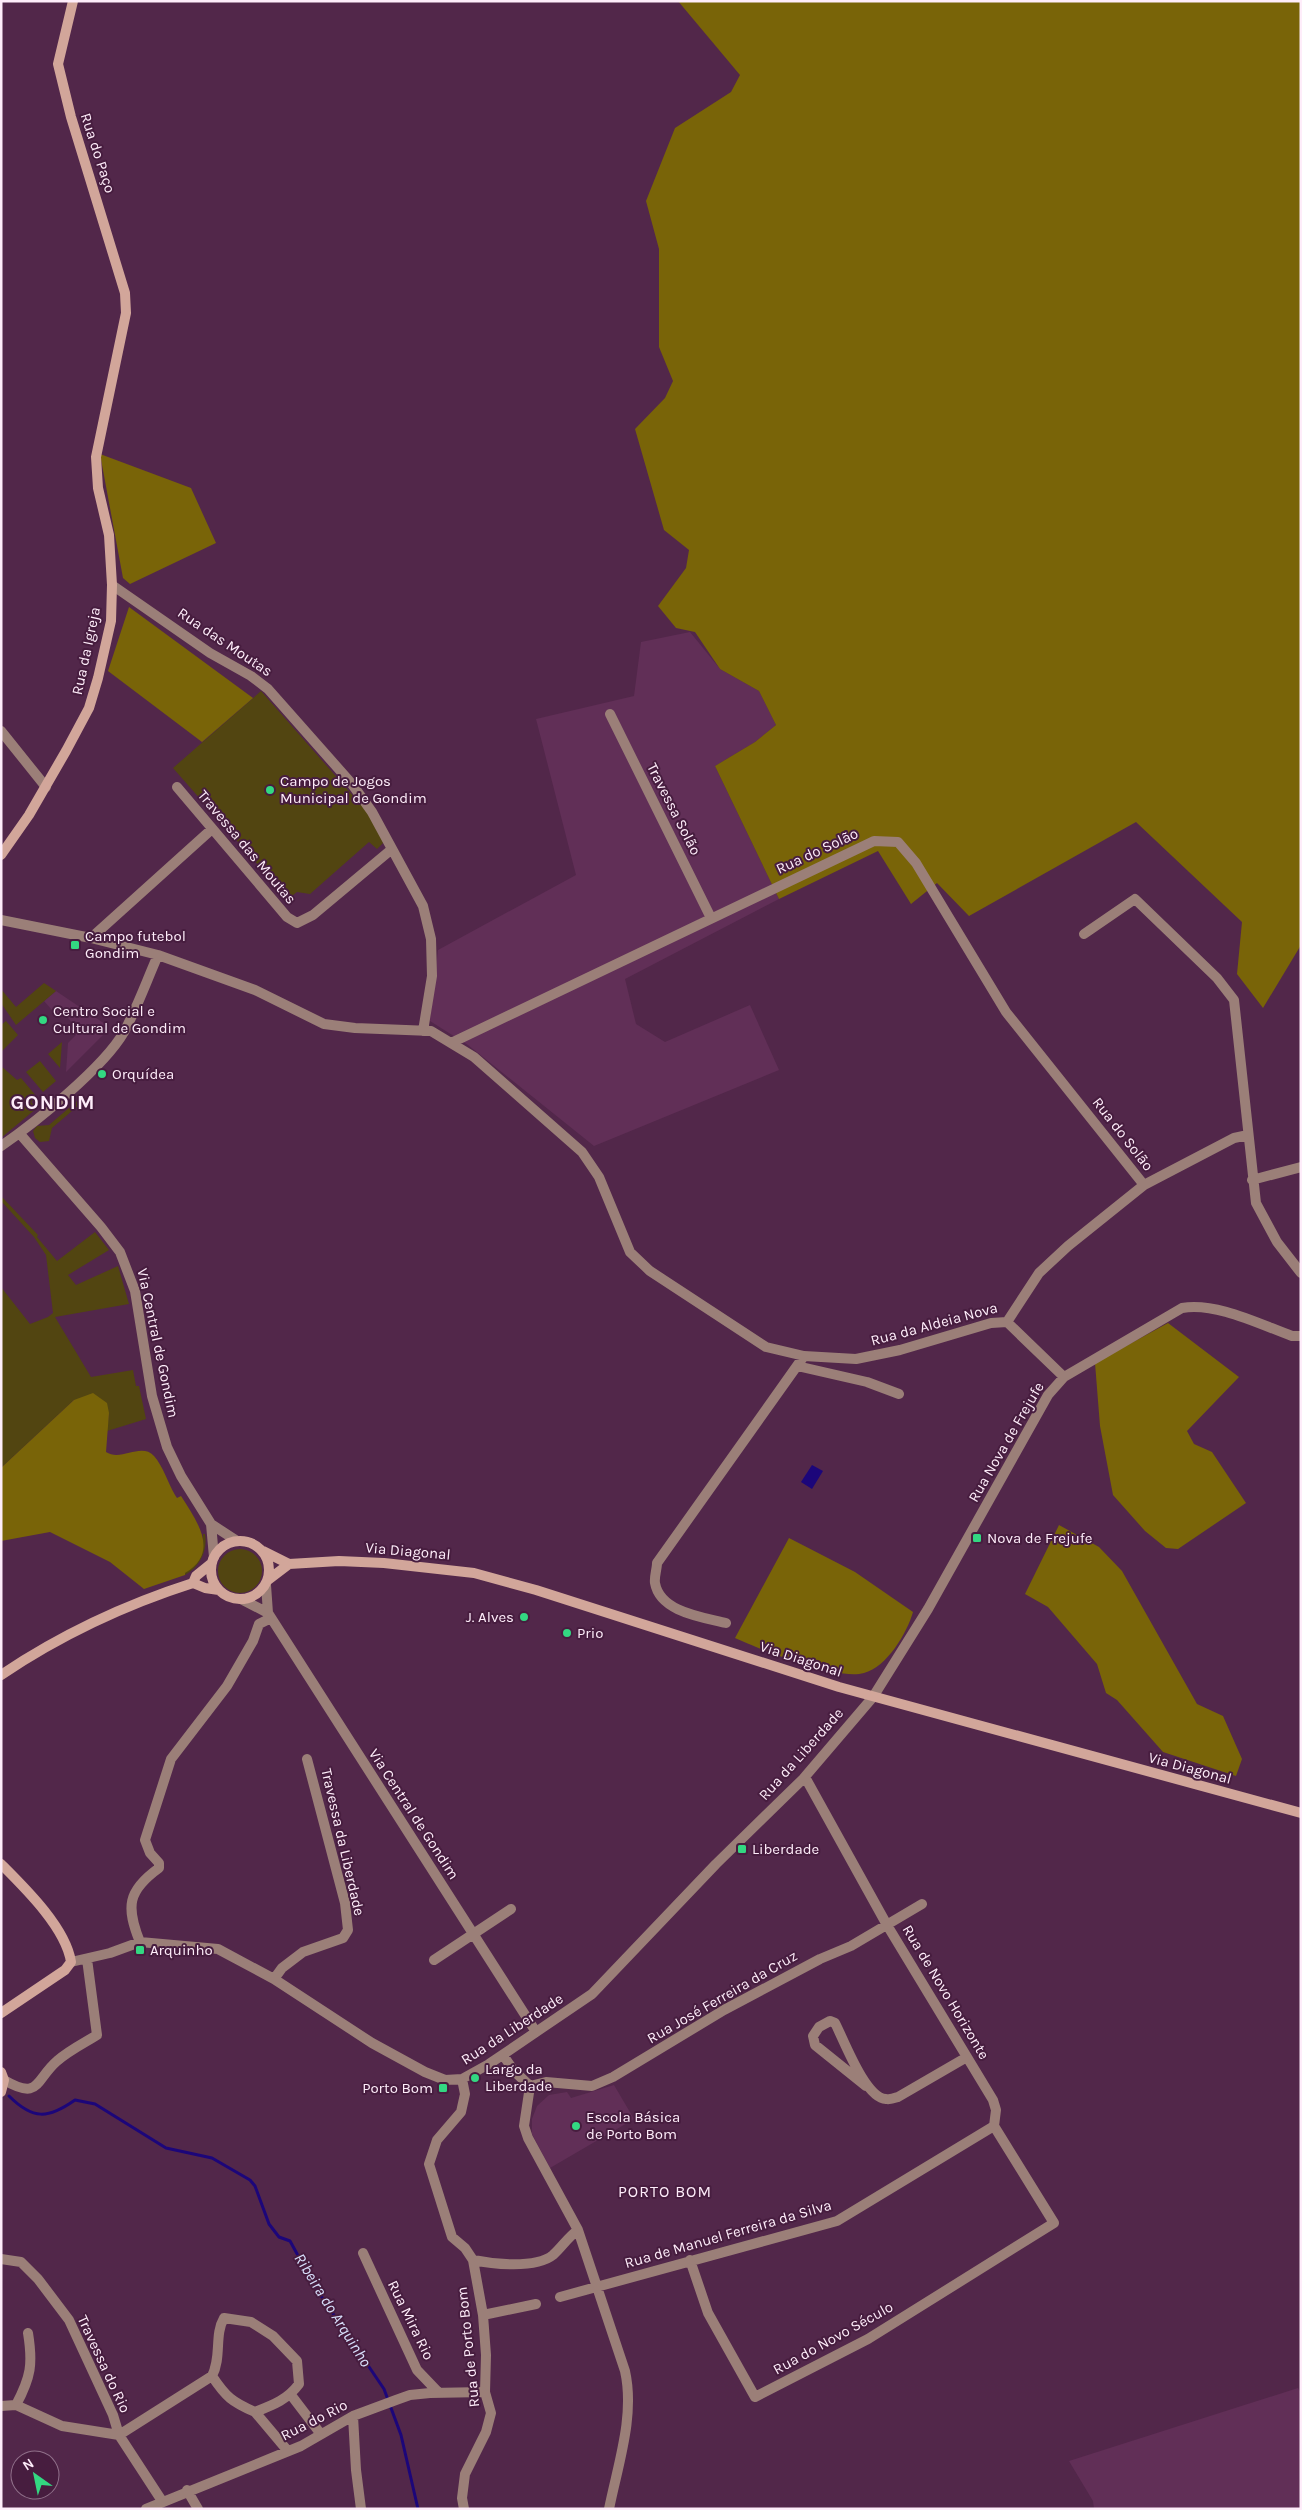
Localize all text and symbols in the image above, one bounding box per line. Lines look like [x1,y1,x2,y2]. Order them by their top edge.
street label: Rua do Paço [77,111,119,195]
street label: Rua das Moutas [174,604,276,680]
street label: Rua da Igreja [68,605,104,697]
street label: Travessa Solão [643,760,705,858]
place label: Campo de Jogos Municipal de Gondim [280,772,427,807]
marker: Campo de Jogos Municipal de Gondim [264,784,276,796]
street label: Travessa das Moutas [194,786,300,908]
street label: Rua do Solão [773,824,861,878]
place label: Campo futebol Gondim [85,927,186,962]
marker: Campo futebol Gondim [69,939,81,951]
place label: Centro Social e Cultural de Gondim [53,1002,186,1037]
marker: Centro Social e Cultural de Gondim [37,1014,49,1026]
place label: Orquídea [112,1065,174,1083]
marker: Orquídea [96,1068,108,1080]
district label: GONDIM [11,1091,95,1114]
street label: Rua do Solão [1089,1094,1157,1174]
street label: Via Central de Gondim [133,1267,183,1419]
street label: Rua da Aldeia Nova [869,1298,999,1350]
street label: Rua Nova de Frejufe [964,1379,1048,1505]
place label: Nova de Frejufe [987,1529,1093,1547]
marker: Nova de Frejufe [971,1532,983,1544]
street label: Via Diagonal [365,1538,451,1564]
place label: J. Alves [466,1608,514,1626]
marker: J. Alves [518,1611,530,1623]
place label: Prio [577,1624,603,1642]
marker: Prio [561,1627,573,1639]
street label: Via Diagonal [758,1637,844,1681]
street label: Rua da Liberdade [755,1704,847,1804]
street label: Via Central de Gondim [365,1745,463,1883]
street label: Via Diagonal [1146,1748,1234,1788]
street label: Travessa da Liberdade [317,1766,369,1918]
place label: Liberdade [752,1840,819,1858]
marker: Liberdade [736,1843,748,1855]
street label: Rua de Novo Horizonte [899,1921,993,2063]
place label: Arquinho [150,1941,213,1959]
marker: Arquinho [134,1944,146,1956]
street label: Rua José Ferreira da Cruz [644,1947,800,2047]
street label: Rua da Liberdade [458,1989,566,2069]
place label: Largo da Liberdade [485,2060,552,2095]
marker: Largo da Liberdade [469,2072,481,2084]
place label: Porto Bom [362,2079,433,2097]
marker: Porto Bom [437,2082,449,2094]
place label: Escola Básica de Porto Bom [586,2108,680,2143]
marker: Escola Básica de Porto Bom [570,2120,582,2132]
district label: PORTO BOM [618,2182,712,2201]
street label: Rua de Manuel Ferreira da Silva [622,2196,834,2272]
water label: Ribeira do Arquinho [290,2250,376,2371]
street label: Rua Mira Rio [384,2277,438,2363]
street label: Rua de Porto Bom [453,2286,483,2408]
street label: Rua do Novo Século [770,2298,896,2378]
street label: Travessa do Rio [74,2312,134,2416]
street label: Rua do Rio [278,2396,350,2444]
north arrow [10,2450,60,2500]
text: N [19,2455,37,2474]

